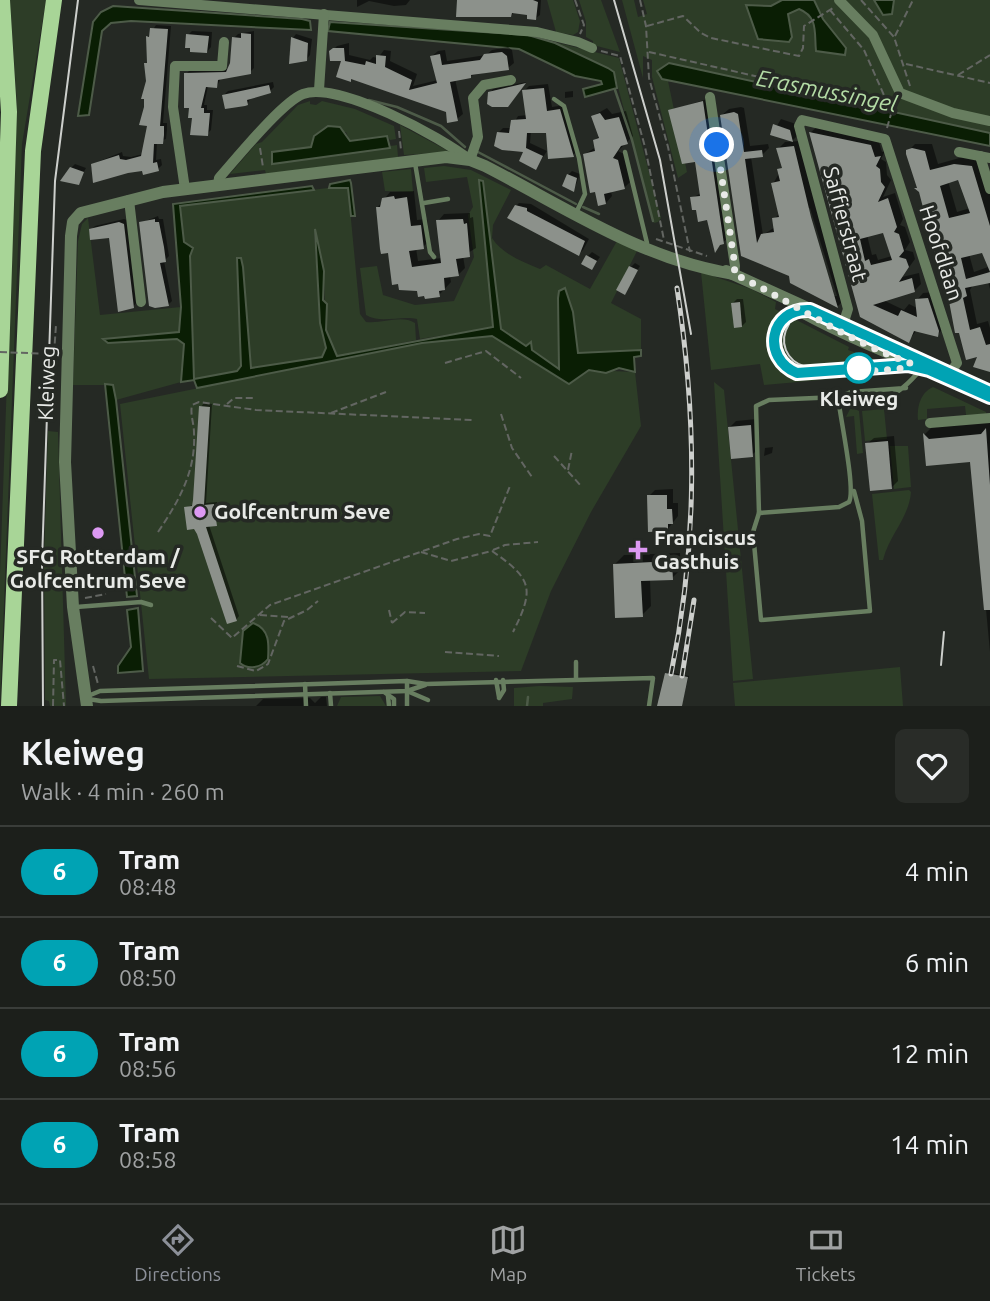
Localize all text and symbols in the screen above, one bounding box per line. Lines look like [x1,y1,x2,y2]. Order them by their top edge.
water label: Erasmussingel [754,65,900,117]
your location [699,127,734,162]
street label: Saffierstraat [819,164,873,284]
street label: Hoofdlaan [915,202,969,303]
street label: Kleiweg [33,345,59,421]
marker: Kleiweg [844,353,874,383]
place label: Kleiweg [820,386,898,410]
place label: Golfcentrum Seve [214,499,391,523]
marker: Golfcentrum Seve [192,504,208,520]
marker: SFG Rotterdam / Golfcentrum Seve [90,525,106,541]
place label: Franciscus Gasthuis [654,525,756,573]
marker: Franciscus Gasthuis [628,540,648,560]
place label: SFG Rotterdam / Golfcentrum Seve [10,544,186,592]
button: heart [895,729,969,803]
text: Kleiweg [21,734,145,771]
text: Walk · 4 min · 260 m [21,779,225,804]
text: Tram [119,845,180,874]
text: 4 min [905,857,969,886]
text: 6 [53,858,66,885]
text: 08:48 [119,874,177,899]
text: Tram [119,936,180,965]
text: 6 min [905,948,969,977]
text: 6 [53,949,66,976]
text: 08:50 [119,965,177,990]
text: Tram [119,1027,180,1056]
text: 12 min [890,1039,969,1068]
text: 6 [53,1040,66,1067]
text: 08:56 [119,1056,177,1081]
text: Tram [119,1118,180,1147]
text: 14 min [890,1130,969,1159]
text: 6 [53,1131,66,1158]
text: 08:58 [119,1147,177,1172]
tab: Directions [134,1221,221,1285]
tab: Map [489,1221,527,1285]
tab: Tickets [796,1221,856,1285]

